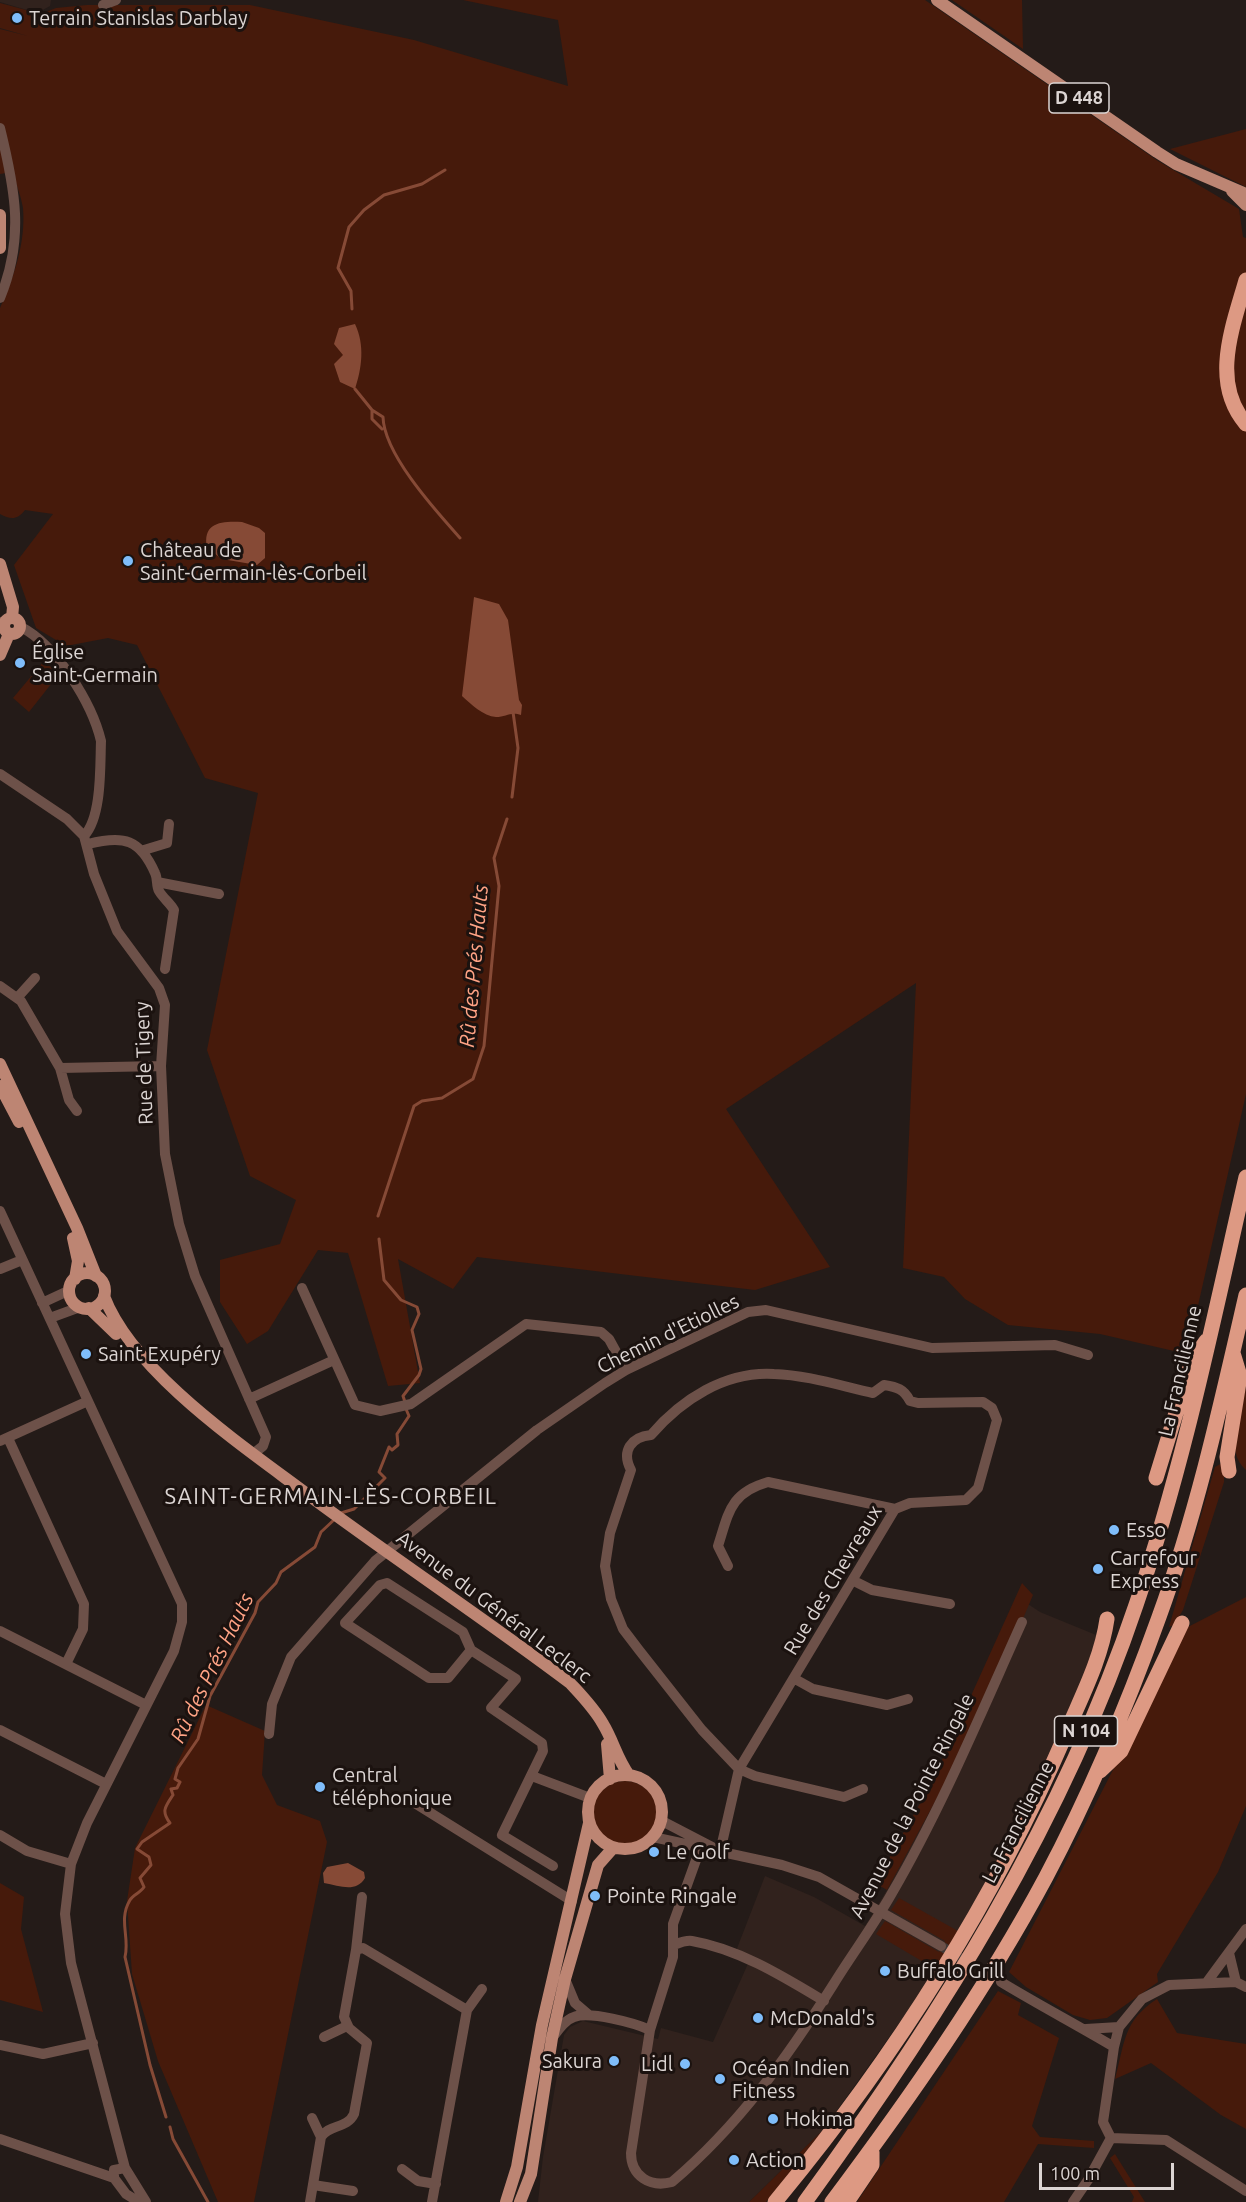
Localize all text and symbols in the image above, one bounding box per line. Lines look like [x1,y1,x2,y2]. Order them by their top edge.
place label: Terrain Stanislas Darblay [29,6,248,30]
marker: Terrain Stanislas Darblay [10,11,24,25]
road number: D 448 [1049,83,1109,113]
place label: Château de Saint-Germain-lès-Corbeil [140,538,367,585]
marker: Château de Saint-Germain-lès-Corbeil [121,554,135,568]
place label: Église Saint-Germain [32,640,158,687]
marker: Église Saint-Germain [13,656,27,670]
water label: Rû des Prés Hauts [454,883,494,1049]
street label: Rue de Tigery [130,1001,158,1125]
street label: Chemin d'Etiolles [593,1289,743,1379]
street label: La Francilienne [1153,1303,1207,1439]
place label: Saint Exupéry [98,1342,221,1366]
marker: Saint Exupéry [79,1347,93,1361]
district label: SAINT-GERMAIN-LÈS-CORBEIL [165,1484,497,1510]
street label: Rue des Chevreaux [779,1501,887,1659]
place label: Esso [1126,1518,1166,1542]
marker: Esso [1107,1523,1121,1537]
street label: Avenue du Général Leclerc [392,1526,596,1688]
place label: Carrefour Express [1110,1546,1197,1593]
marker: Carrefour Express [1091,1562,1105,1576]
water label: Rû des Prés Hauts [165,1589,259,1747]
street label: Avenue de la Pointe Ringale [845,1689,979,1923]
road number: N 104 [1054,1716,1118,1746]
street label: La Francilienne [977,1757,1059,1887]
place label: Central téléphonique [332,1763,452,1810]
marker: Central téléphonique [313,1780,327,1794]
place label: Le Golf [666,1840,730,1864]
marker: Le Golf [647,1845,661,1859]
place label: Pointe Ringale [607,1884,737,1908]
marker: Pointe Ringale [588,1889,602,1903]
place label: Buffalo Grill [897,1959,1004,1983]
marker: Buffalo Grill [878,1964,892,1978]
place label: McDonald's [770,2006,875,2030]
marker: McDonald's [751,2011,765,2025]
place label: Sakura [542,2049,602,2073]
place label: Lidl [641,2052,673,2076]
marker: Sakura [607,2054,621,2068]
place label: Océan Indien Fitness [732,2056,850,2103]
marker: Lidl [678,2057,692,2071]
marker: Océan Indien Fitness [713,2072,727,2086]
place label: Hokima [785,2107,853,2131]
marker: Hokima [766,2112,780,2126]
place label: Action [746,2148,804,2172]
scale bar [1042,2151,1177,2189]
marker: Action [727,2153,741,2167]
text: 100 m [1050,2163,1100,2183]

